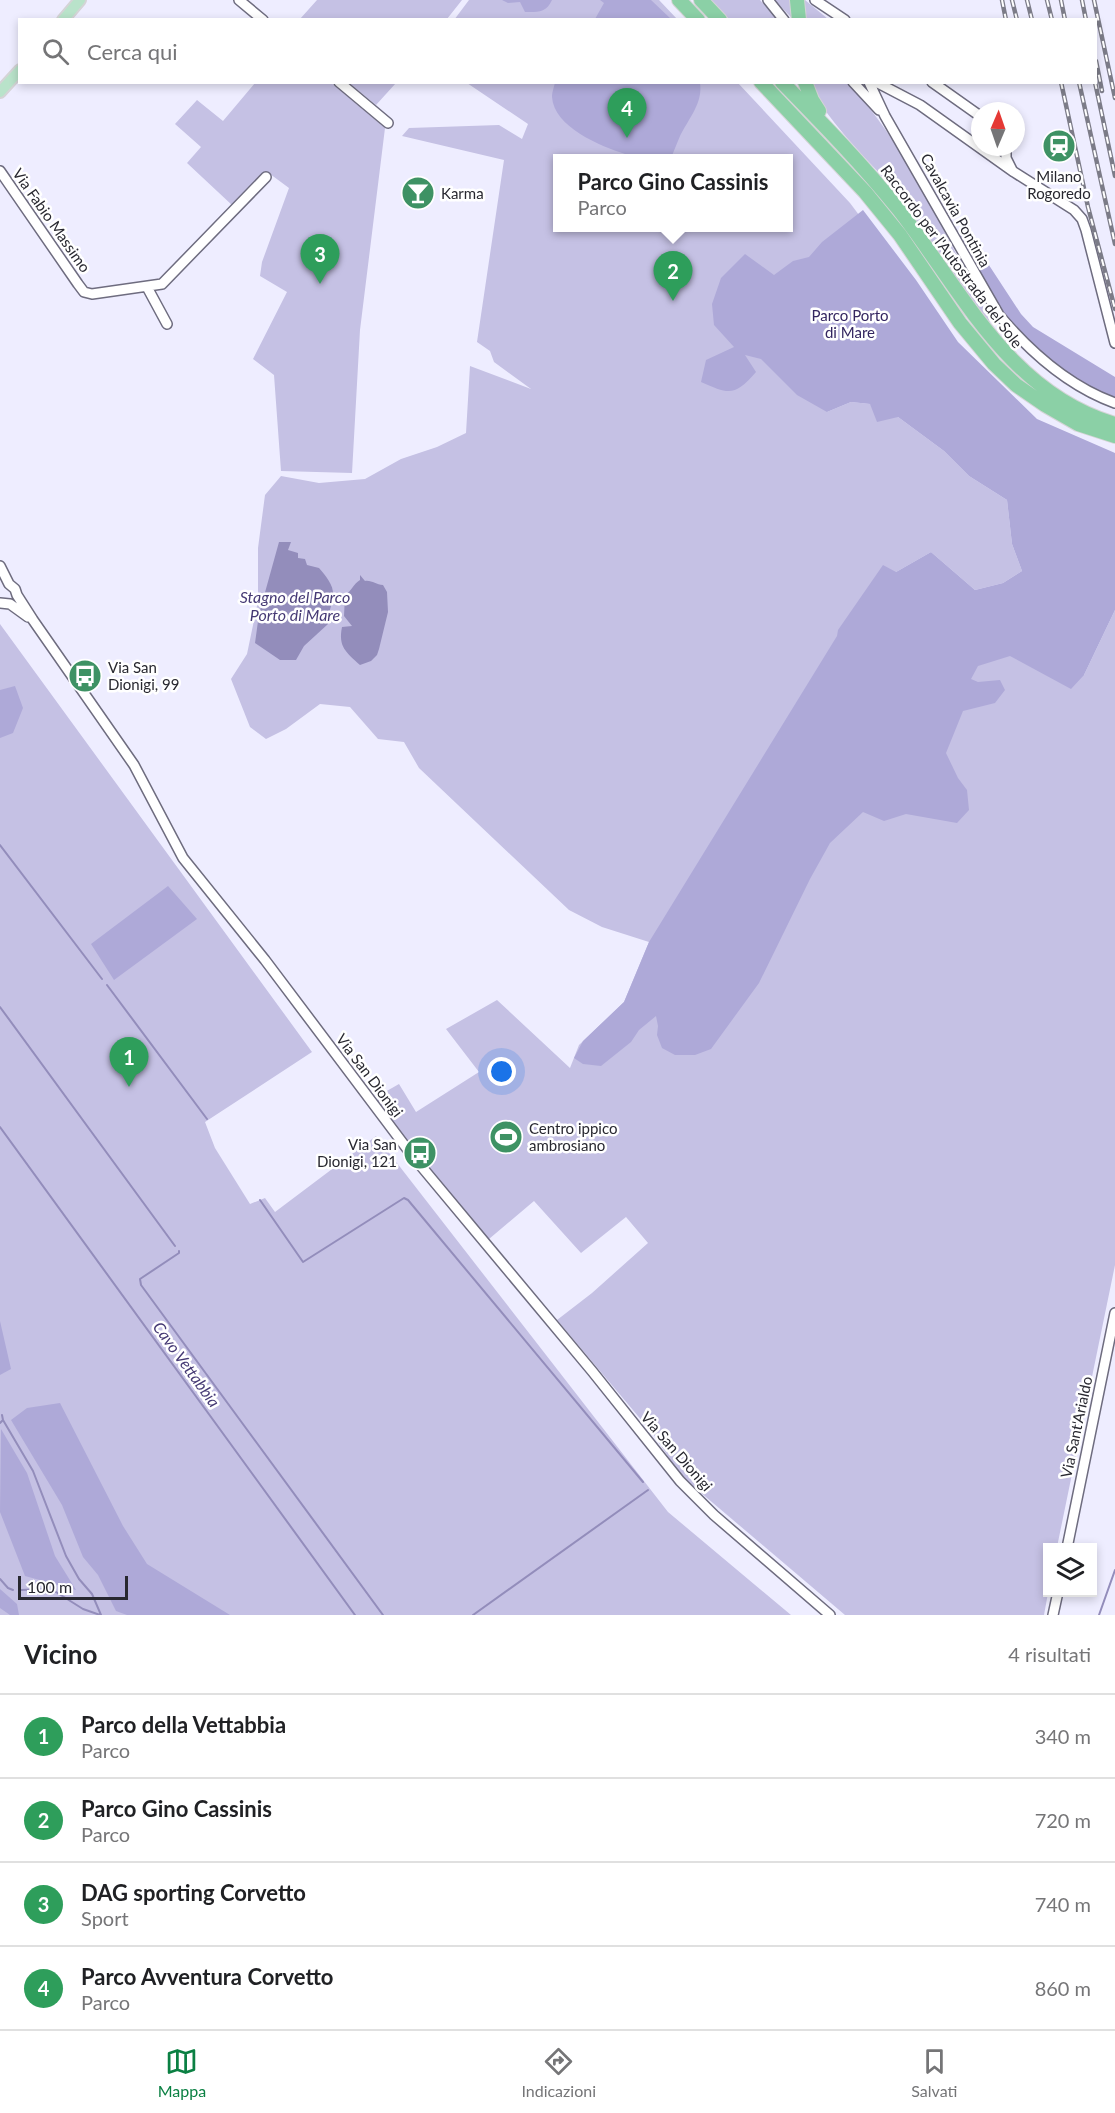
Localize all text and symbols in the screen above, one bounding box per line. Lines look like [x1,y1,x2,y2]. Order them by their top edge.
search box [18,18,1097,84]
icon: search [39,35,72,68]
text: Cerca qui [87,38,178,65]
pin: 4 [608,88,646,138]
north arrow [971,102,1025,156]
station icon: Milano Rogoredo [1041,128,1077,164]
street label: Cavalcavia Pontinia [917,150,995,270]
popup [553,154,793,232]
street label: Raccordo per l'Autostrada del Sole [877,161,1027,351]
street label: Via Fabio Massimo [9,165,95,275]
place label: Milano Rogoredo [1027,167,1091,202]
text: Parco Gino Cassinis [578,168,768,195]
bar icon: Karma [400,175,436,211]
place label: Karma [441,184,484,202]
text: Parco [578,195,627,219]
pin: 3 [300,234,340,284]
pin: 2 [654,252,692,301]
park label: Parco Porto di Mare [811,306,889,341]
water label: Stagno del Parco Porto di Mare [240,587,350,624]
bus stop icon: Via San Dionigi, 99 [67,658,103,694]
place label: Via San Dionigi, 99 [108,658,179,693]
street label: Via San Dionigi [333,1030,407,1120]
pin: 1 [110,1038,148,1087]
your location [487,1057,516,1086]
sports icon: Centro ippico ambrosiano [488,1119,524,1155]
place label: Centro ippico ambrosiano [529,1119,617,1154]
place label: Via San Dionigi, 121 [317,1135,397,1170]
bus stop icon: Via San Dionigi, 121 [402,1135,438,1171]
water label: Cavo Vettabbia [150,1318,224,1410]
street label: Via Sant'Arialdo [1056,1375,1096,1479]
street label: Via San Dionigi [638,1408,716,1494]
map controls [1043,1543,1097,1597]
button: layers [1043,1543,1097,1597]
scale bar [18,1573,128,1600]
text: 100 m [27,1577,72,1596]
text: Vicino [24,1638,97,1670]
text: 4 risultati [1008,1642,1091,1666]
text: Parco della Vettabbia [81,1711,286,1738]
text: 1 [38,1724,49,1748]
text: 340 m [1035,1724,1091,1748]
text: Parco [81,1738,130,1762]
text: Parco Gino Cassinis [81,1795,272,1822]
text: 2 [38,1808,49,1832]
text: 720 m [1035,1808,1091,1832]
text: Parco [81,1822,130,1846]
text: DAG sporting Corvetto [81,1879,306,1906]
text: 3 [38,1892,49,1916]
text: 740 m [1035,1892,1091,1916]
text: Sport [81,1906,129,1930]
text: Parco Avventura Corvetto [81,1963,333,1990]
text: 4 [38,1976,49,2000]
text: 860 m [1035,1976,1091,2000]
text: Parco [81,1990,130,2014]
tab: Mappa [158,2045,206,2100]
tab: Indicazioni [521,2045,596,2100]
tab: Salvati [911,2045,957,2100]

